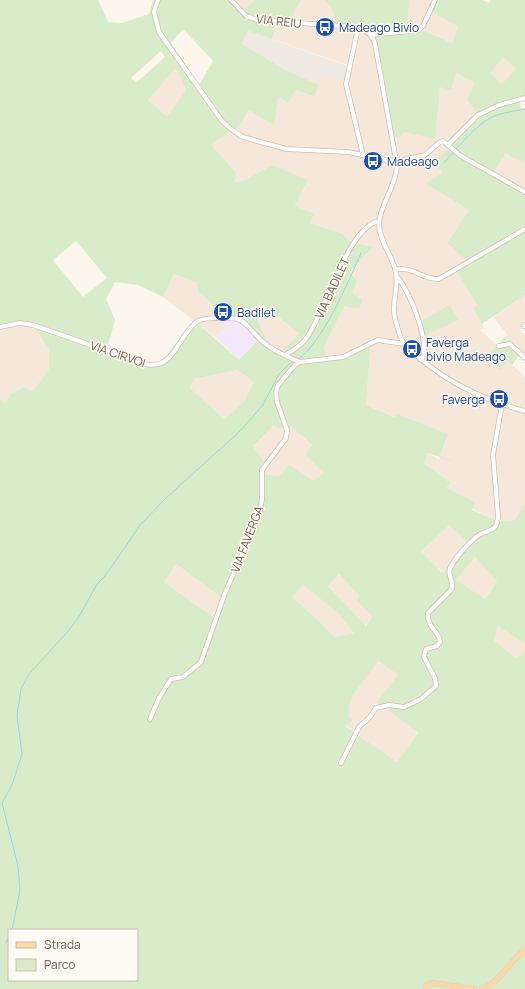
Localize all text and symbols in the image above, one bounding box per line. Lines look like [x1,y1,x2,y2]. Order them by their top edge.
street label: VIA REIU [255,10,303,32]
bus stop icon: Madeago Bivio [314,16,336,38]
place label: Madeago Bivio [339,19,419,36]
bus stop icon: Madeago [362,150,384,172]
place label: Madeago [387,153,439,170]
street label: VIA BADILET [310,254,354,322]
bus stop icon: Badilet [212,301,234,323]
place label: Badilet [237,304,276,321]
place label: Faverga bivio Madeago [426,334,506,365]
street label: VIA CIRVOI [88,337,148,371]
bus stop icon: Faverga bivio Madeago [401,338,423,360]
bus stop icon: Faverga [488,388,510,410]
place label: Faverga [442,391,485,408]
street label: VIA FAVERGA [226,503,268,575]
legend [8,929,138,981]
text: Strada [44,936,81,953]
text: Parco [44,956,75,973]

